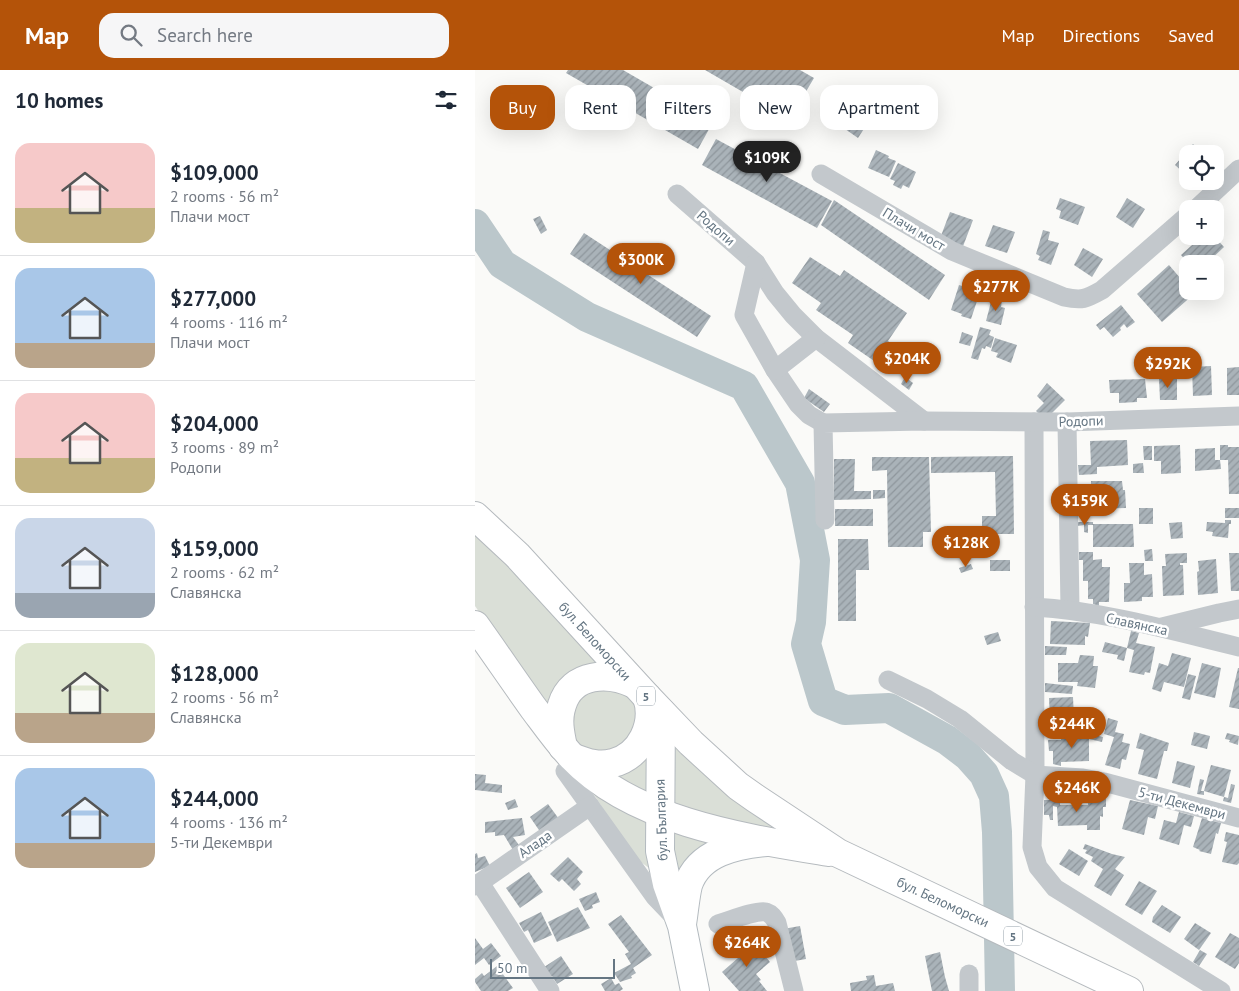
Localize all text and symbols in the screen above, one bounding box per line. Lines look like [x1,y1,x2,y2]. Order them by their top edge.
search box [99,13,449,58]
text: Map [25,20,69,51]
icon: search [117,21,145,49]
text: Search here [157,23,253,47]
text: Map [1002,24,1034,47]
text: Directions [1062,24,1140,47]
text: Saved [1168,24,1214,47]
chip: Buy [490,85,555,130]
chip: Rent [565,85,636,130]
chip: Filters [646,85,730,130]
chip: New [740,85,810,130]
chip: Apartment [820,85,938,130]
icon: filters [432,86,460,114]
text: 10 homes [15,87,103,114]
pin: $109K [732,140,802,183]
map controls [1179,145,1224,300]
button: locate [1179,145,1224,190]
text: $109K [744,147,790,167]
text: $109,000 [170,159,259,186]
icon: home [55,163,115,223]
text: 2 rooms · 56 m² [170,186,279,206]
button: + [1179,200,1224,245]
street label: Плачи мост [880,203,949,255]
text: Плачи мост [170,206,250,226]
street label: Родопи [693,206,739,250]
pin: $300K [606,242,676,285]
text: $300K [618,249,664,269]
button: − [1179,255,1224,300]
pin: $277K [961,270,1031,312]
text: $277K [973,276,1019,296]
text: $277,000 [170,285,256,312]
icon: home [55,288,115,348]
text: 4 rooms · 116 m² [170,312,288,332]
text: Плачи мост [170,332,250,352]
pin: $204K [872,342,942,384]
pin: $292K [1133,346,1203,389]
text: $204K [884,348,930,368]
text: $292K [1145,353,1191,373]
text: $204,000 [170,410,259,437]
street label: Родопи [1058,411,1104,431]
icon: home [55,413,115,473]
text: 3 rooms · 89 m² [170,437,279,457]
text: Родопи [170,457,221,477]
pin: $159K [1050,484,1120,526]
text: $159K [1062,490,1108,510]
pin: $128K [931,526,1001,568]
text: $128K [943,532,989,552]
text: $159,000 [170,535,259,562]
icon: home [55,538,115,598]
text: 2 rooms · 62 m² [170,562,279,582]
text: Славянска [170,582,242,602]
street label: бул. Беломорски [555,598,635,684]
street label: Славянска [1104,609,1170,639]
text: $128,000 [170,660,259,687]
icon: home [55,663,115,723]
road number: 5 [637,686,655,706]
text: 2 rooms · 56 m² [170,687,279,707]
pin: $244K [1037,706,1107,749]
text: Славянска [170,707,242,727]
text: $244K [1049,713,1095,733]
pin: $246K [1042,770,1112,813]
text: $246K [1054,777,1100,797]
street label: бул. България [651,779,671,861]
street label: 5-ти Декември [1136,783,1228,823]
text: $244,000 [170,785,259,812]
icon: home [55,788,115,848]
text: 4 rooms · 136 m² [170,812,288,832]
street label: Алада [515,826,555,862]
text: 5-ти Декември [170,832,273,852]
street label: бул. Беломорски [894,873,992,931]
pin: $264K [712,926,782,968]
road number: 5 [1004,926,1022,946]
text: $264K [724,932,770,952]
scale bar [490,956,615,979]
text: 50 m [497,959,527,977]

